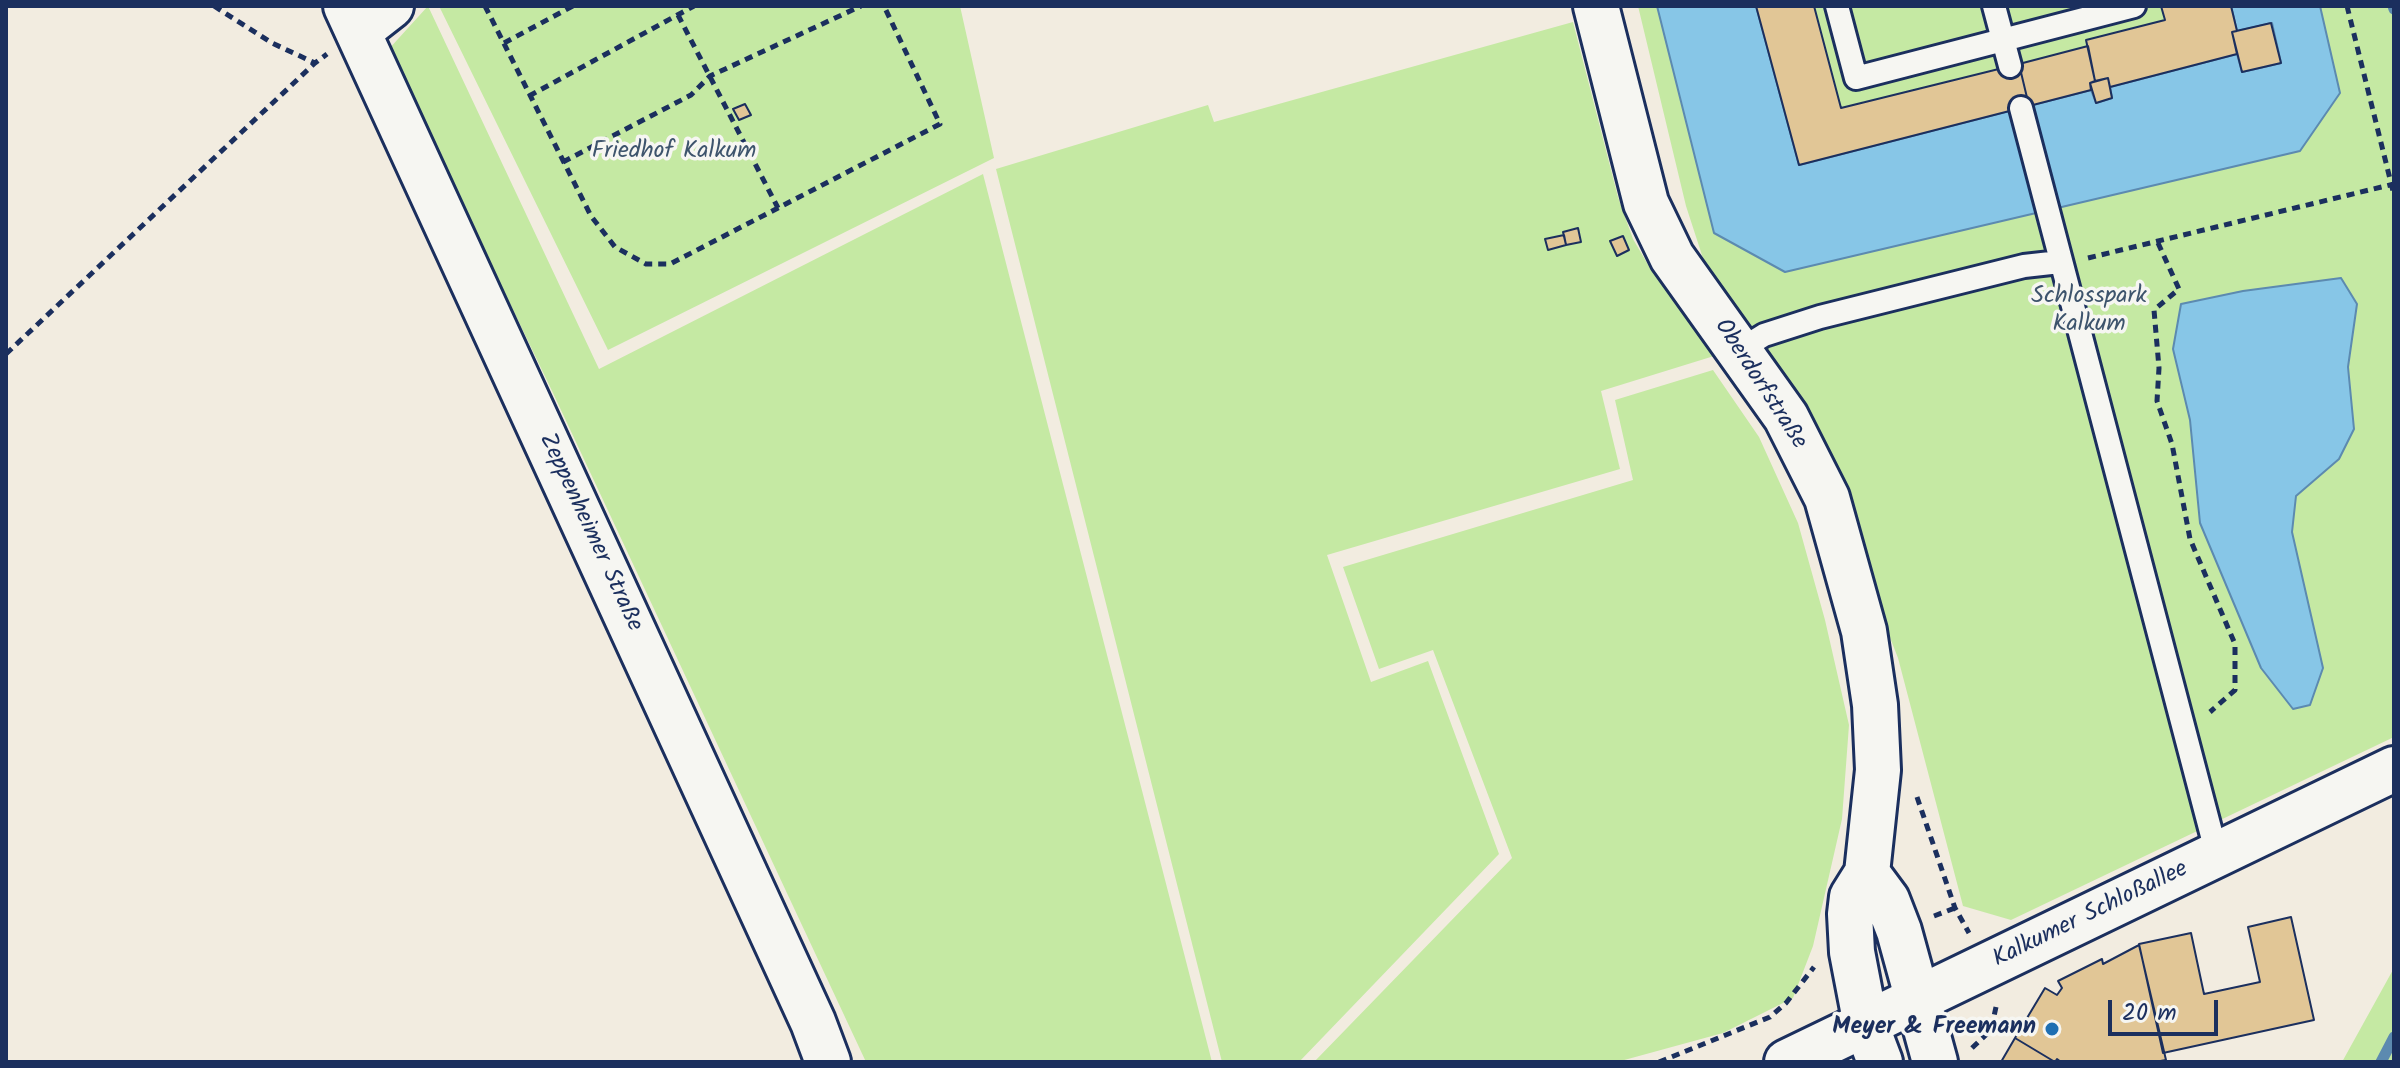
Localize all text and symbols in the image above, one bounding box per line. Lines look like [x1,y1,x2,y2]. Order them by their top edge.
park label: Friedhof Kalkum [592,139,756,167]
park label: Schlosspark Kalkum [2031,284,2147,340]
street label: Oberdorfstraße [1706,314,1812,456]
street label: Zeppenheimer Straße [530,429,648,637]
street label: Kalkumer Schloßallee [1989,856,2193,976]
scale bar [2112,984,2222,1034]
text: 20 m [2122,994,2177,1033]
place label: Meyer & Freemann [1832,1015,2036,1043]
marker: Meyer & Freemann [2043,1020,2061,1038]

